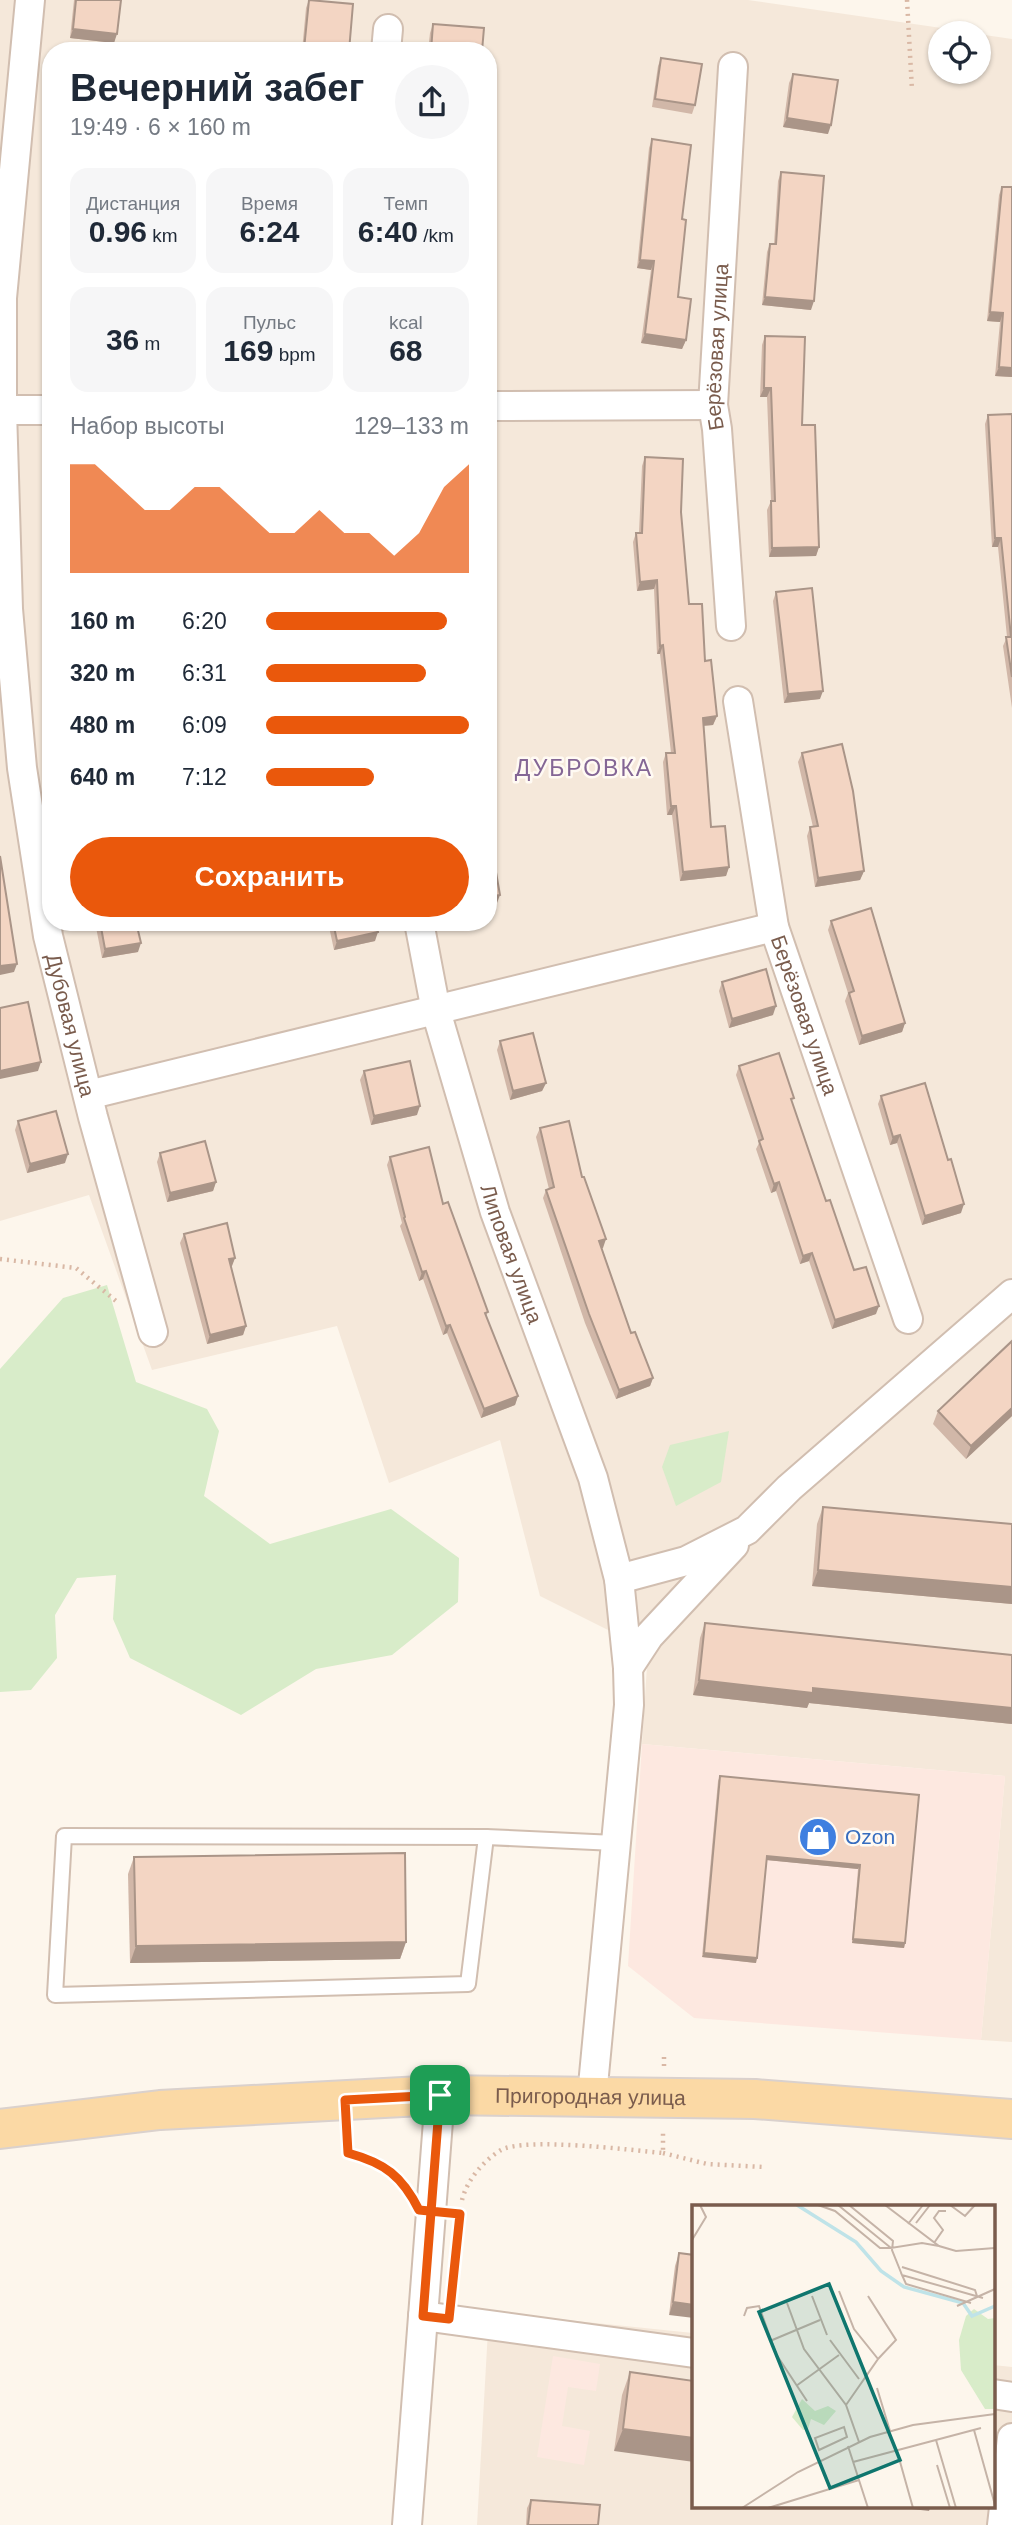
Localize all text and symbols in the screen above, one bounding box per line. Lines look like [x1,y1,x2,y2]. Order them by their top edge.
map controls [928,21,991,84]
button: locate [928,21,991,84]
button: share [395,65,469,139]
text: Вечерний забег [70,67,364,109]
text: 19:49 · 6 × 160 m [70,114,251,140]
text: Дистанция [86,193,180,214]
text: Время [241,193,298,214]
text: Темп [384,193,428,214]
text: 0.96 [89,215,147,248]
text: 6:24 [239,215,300,248]
text: 6:40 [358,215,418,248]
text: km [147,225,178,246]
text: /km [418,225,454,246]
street label: Берёзовая улица [701,262,732,432]
text: Пульс [243,312,296,333]
text: kcal [389,312,423,333]
text: 36 [106,323,139,356]
text: m [139,333,160,354]
text: 169 [223,334,273,367]
text: 68 [389,334,423,367]
text: bpm [273,344,316,365]
text: Набор высоты [70,413,224,439]
text: 129–133 m [354,413,469,439]
text: 160 m [70,608,135,634]
text: 6:20 [182,608,227,634]
text: 320 m [70,660,135,686]
text: 6:31 [182,660,227,686]
text: 480 m [70,712,135,738]
text: 6:09 [182,712,227,738]
district label: ДУБРОВКА [515,755,653,781]
text: 640 m [70,764,135,790]
text: 7:12 [182,764,227,790]
button: Сохранить [70,837,469,917]
street label: Берёзовая улица [767,932,843,1098]
street label: Дубовая улица [42,951,100,1099]
street label: Липовая улица [477,1182,547,1327]
shop icon: Ozon [797,1816,839,1858]
place label: Ozon [845,1825,895,1848]
pin [410,2065,470,2125]
icon: arrive [421,2076,459,2114]
street label: Пригородная улица [495,2084,686,2109]
inset map [692,2205,995,2508]

